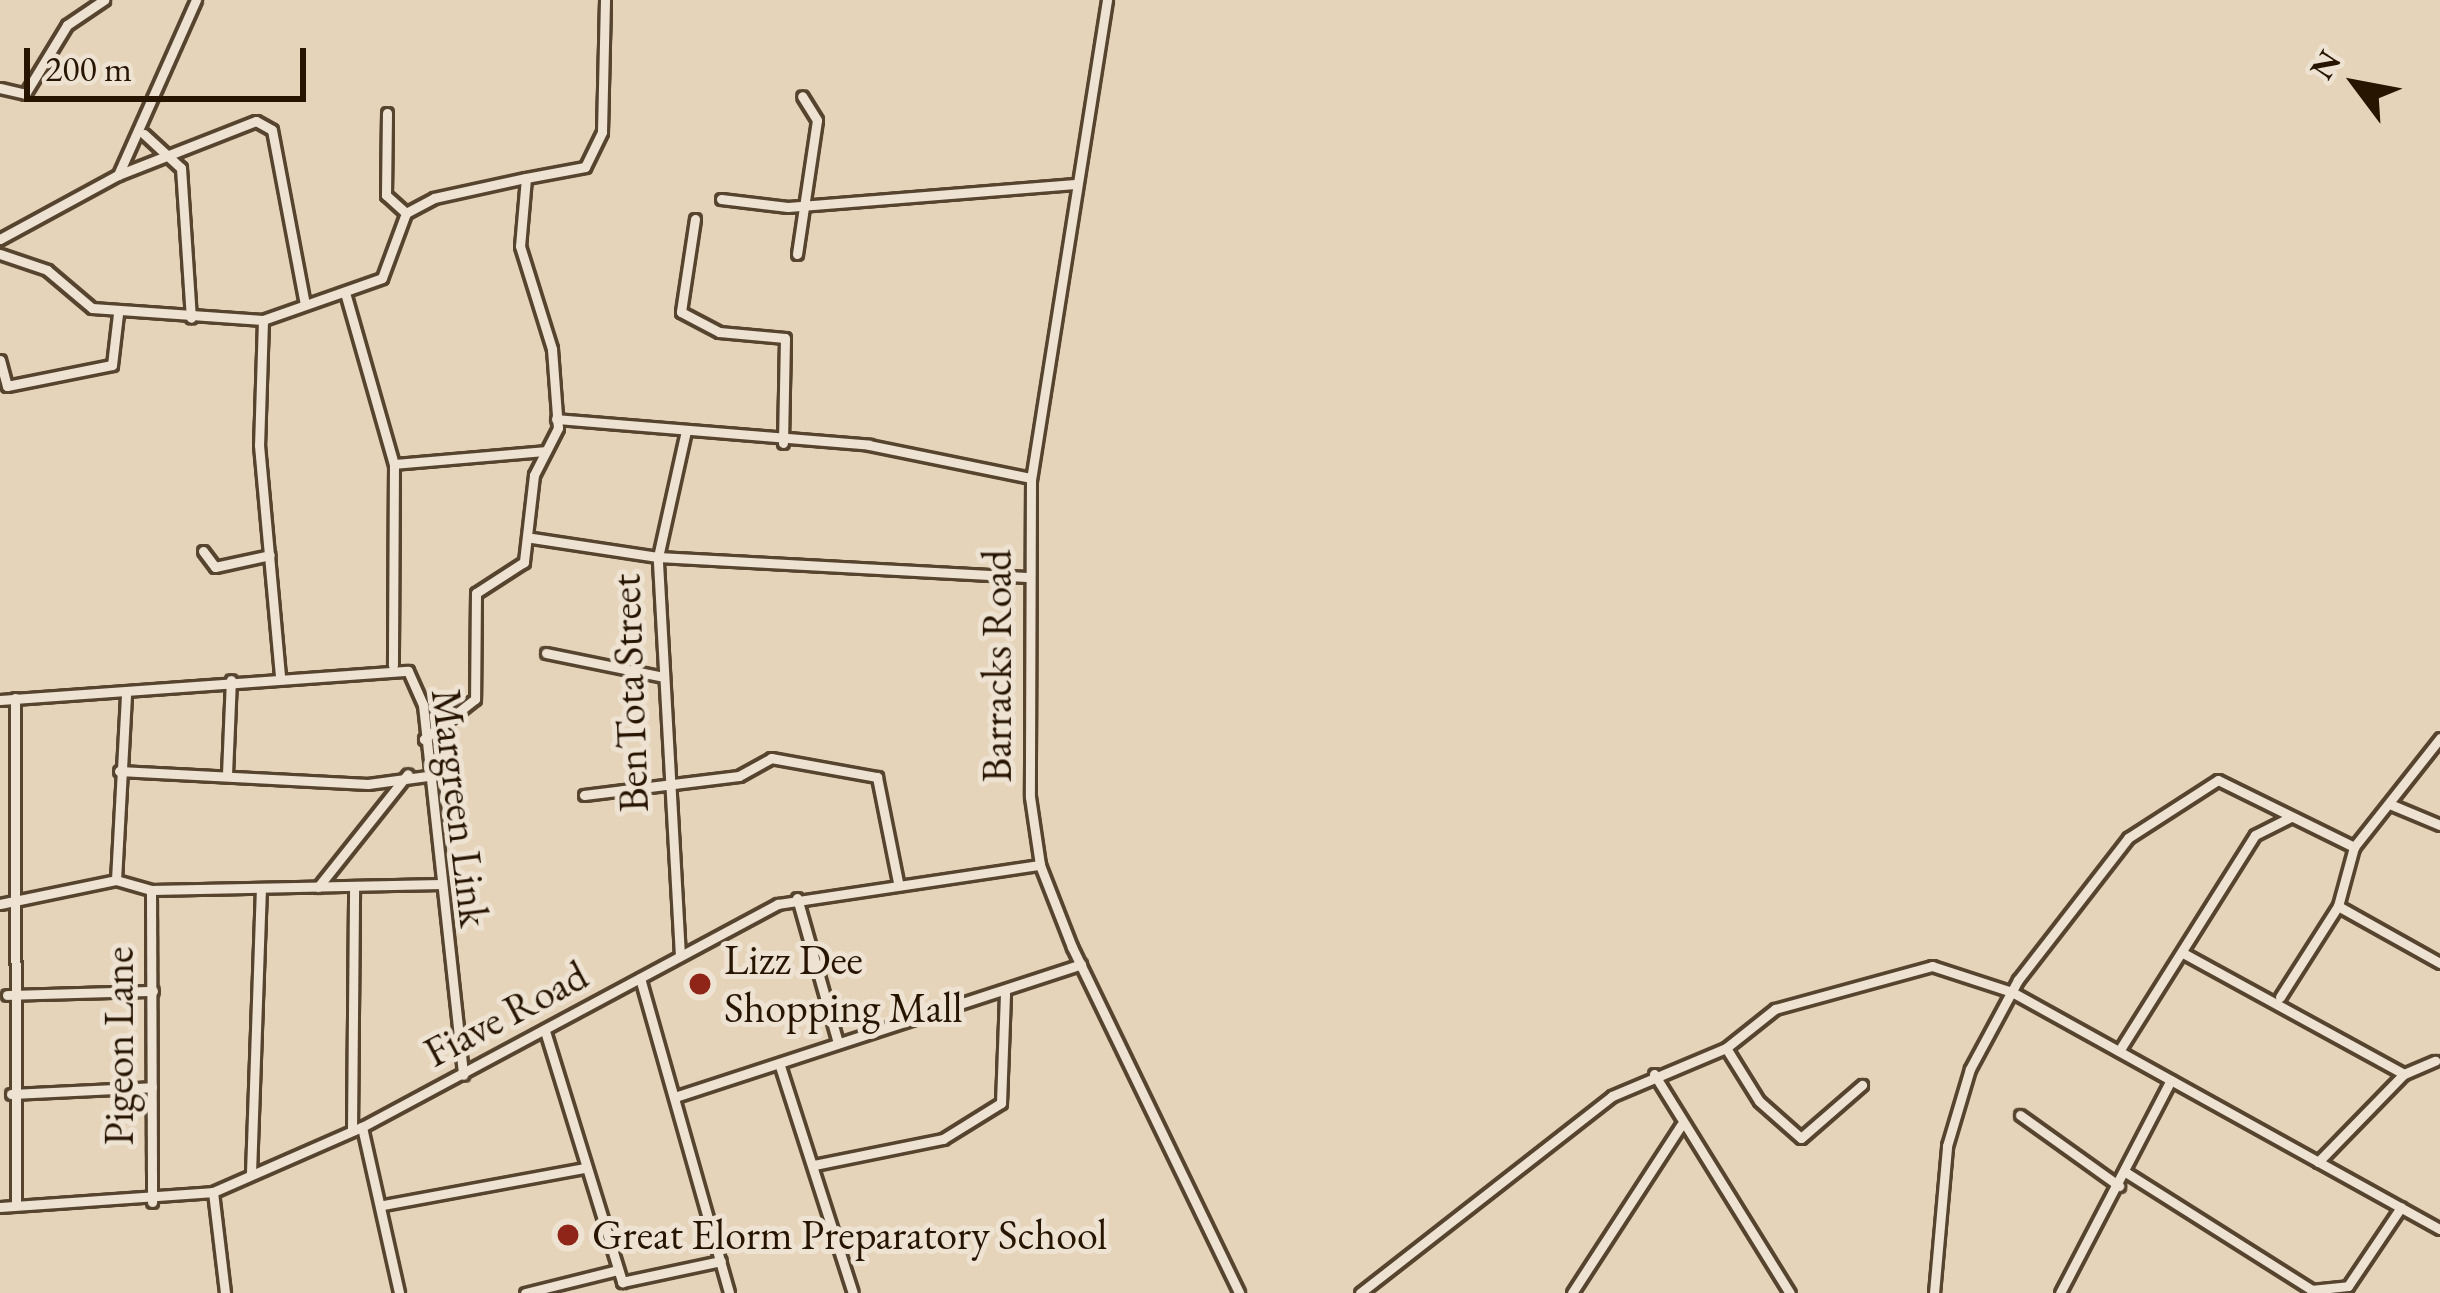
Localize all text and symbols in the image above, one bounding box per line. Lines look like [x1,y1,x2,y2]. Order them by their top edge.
scale bar [30,24,312,98]
north arrow [2296,24,2416,144]
text: N [2300,42,2350,87]
text: 200 m [45,45,132,92]
street label: Barracks Road [972,550,1022,782]
street label: BenTota Street [601,573,659,813]
street label: Margreen Link [420,686,500,930]
place label: Lizz Dee Shopping Mall [724,935,963,1034]
street label: Pigeon Lane [94,947,144,1145]
street label: Fiave Road [416,950,596,1078]
marker: Lizz Dee Shopping Mall [687,971,713,997]
place label: Great Elorm Preparatory School [592,1210,1107,1260]
marker: Great Elorm Preparatory School [555,1222,581,1248]

